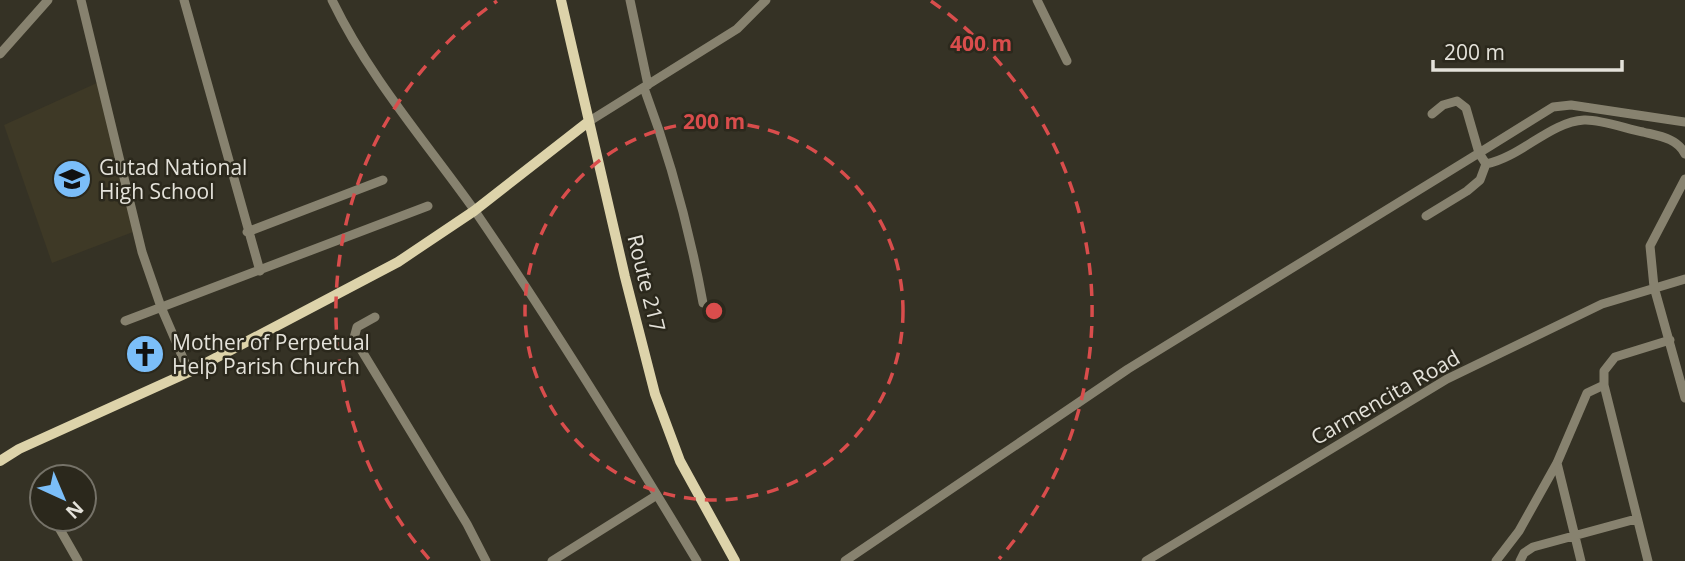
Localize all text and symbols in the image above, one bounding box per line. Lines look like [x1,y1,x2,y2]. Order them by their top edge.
scale bar [1433,28,1622,72]
text: 400 m [950,29,1012,57]
text: 200 m [1444,38,1505,66]
text: 200 m [683,107,745,135]
place label: Gutad National High School [99,153,247,205]
school or university icon: Gutad National High School [51,158,93,200]
street label: Route 217 [621,231,673,335]
centre of rings [702,299,726,323]
place label: Mother of Perpetual Help Parish Church [172,328,370,380]
church icon: Mother of Perpetual Help Parish Church [124,333,166,375]
street label: Carmencita Road [1305,343,1465,451]
north arrow [28,463,98,533]
text: N [60,496,89,525]

